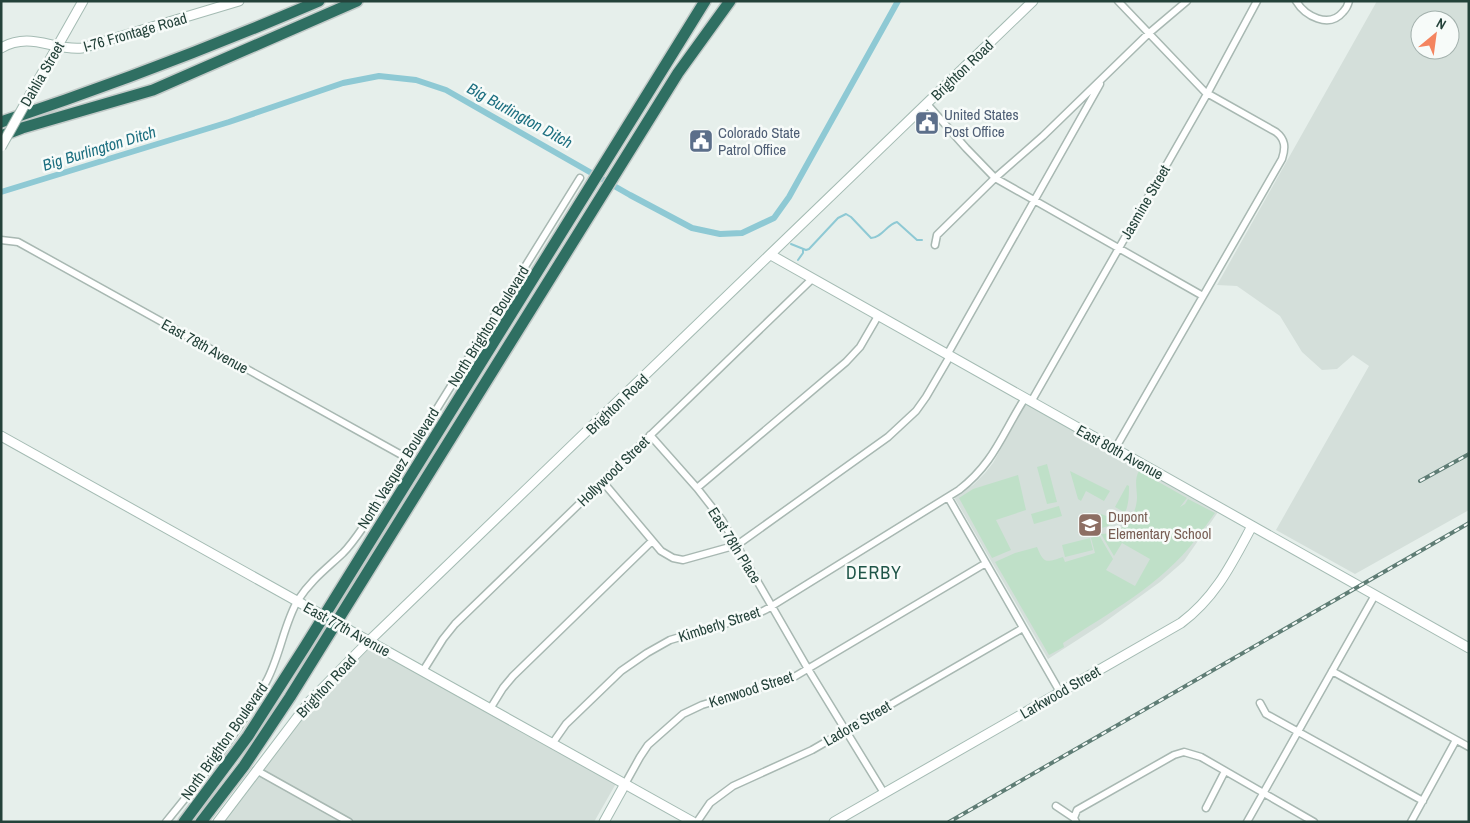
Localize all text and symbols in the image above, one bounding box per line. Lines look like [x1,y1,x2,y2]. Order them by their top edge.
street label: I-76 Frontage Road [81,7,189,57]
north arrow [1410,10,1460,60]
text: N [1433,14,1449,34]
street label: Brighton Road [926,35,998,105]
street label: Dahlia Street [15,37,69,110]
water label: Big Burlington Ditch [463,77,577,153]
place label: United States Post Office [944,104,1019,142]
public building icon: United States Post Office [914,110,940,136]
water label: Big Burlington Ditch [40,120,158,176]
place label: Colorado State Patrol Office [718,122,800,160]
public building icon: Colorado State Patrol Office [688,128,714,154]
street label: Jasmine Street [1115,160,1175,243]
street label: North Brighton Boulevard [442,262,534,390]
street label: East 78th Avenue [158,313,252,379]
street label: Brighton Road [581,369,653,439]
street label: North Vasquez Boulevard [352,403,444,533]
street label: East 80th Avenue [1073,419,1167,485]
street label: Hollywood Street [572,431,654,511]
street label: East 78th Place [703,503,767,587]
place label: Dupont Elementary School [1108,506,1211,544]
school or university icon: Dupont Elementary School [1077,512,1103,538]
district label: DERBY [846,560,902,585]
street label: East 77th Avenue [300,596,394,662]
street label: Kimberly Street [675,601,763,647]
street label: Brighton Road [291,650,361,722]
street label: Larkwood Street [1016,660,1105,723]
street label: Kenwood Street [706,665,796,713]
street label: North Brighton Boulevard [176,678,272,804]
street label: Ladore Street [819,695,895,751]

